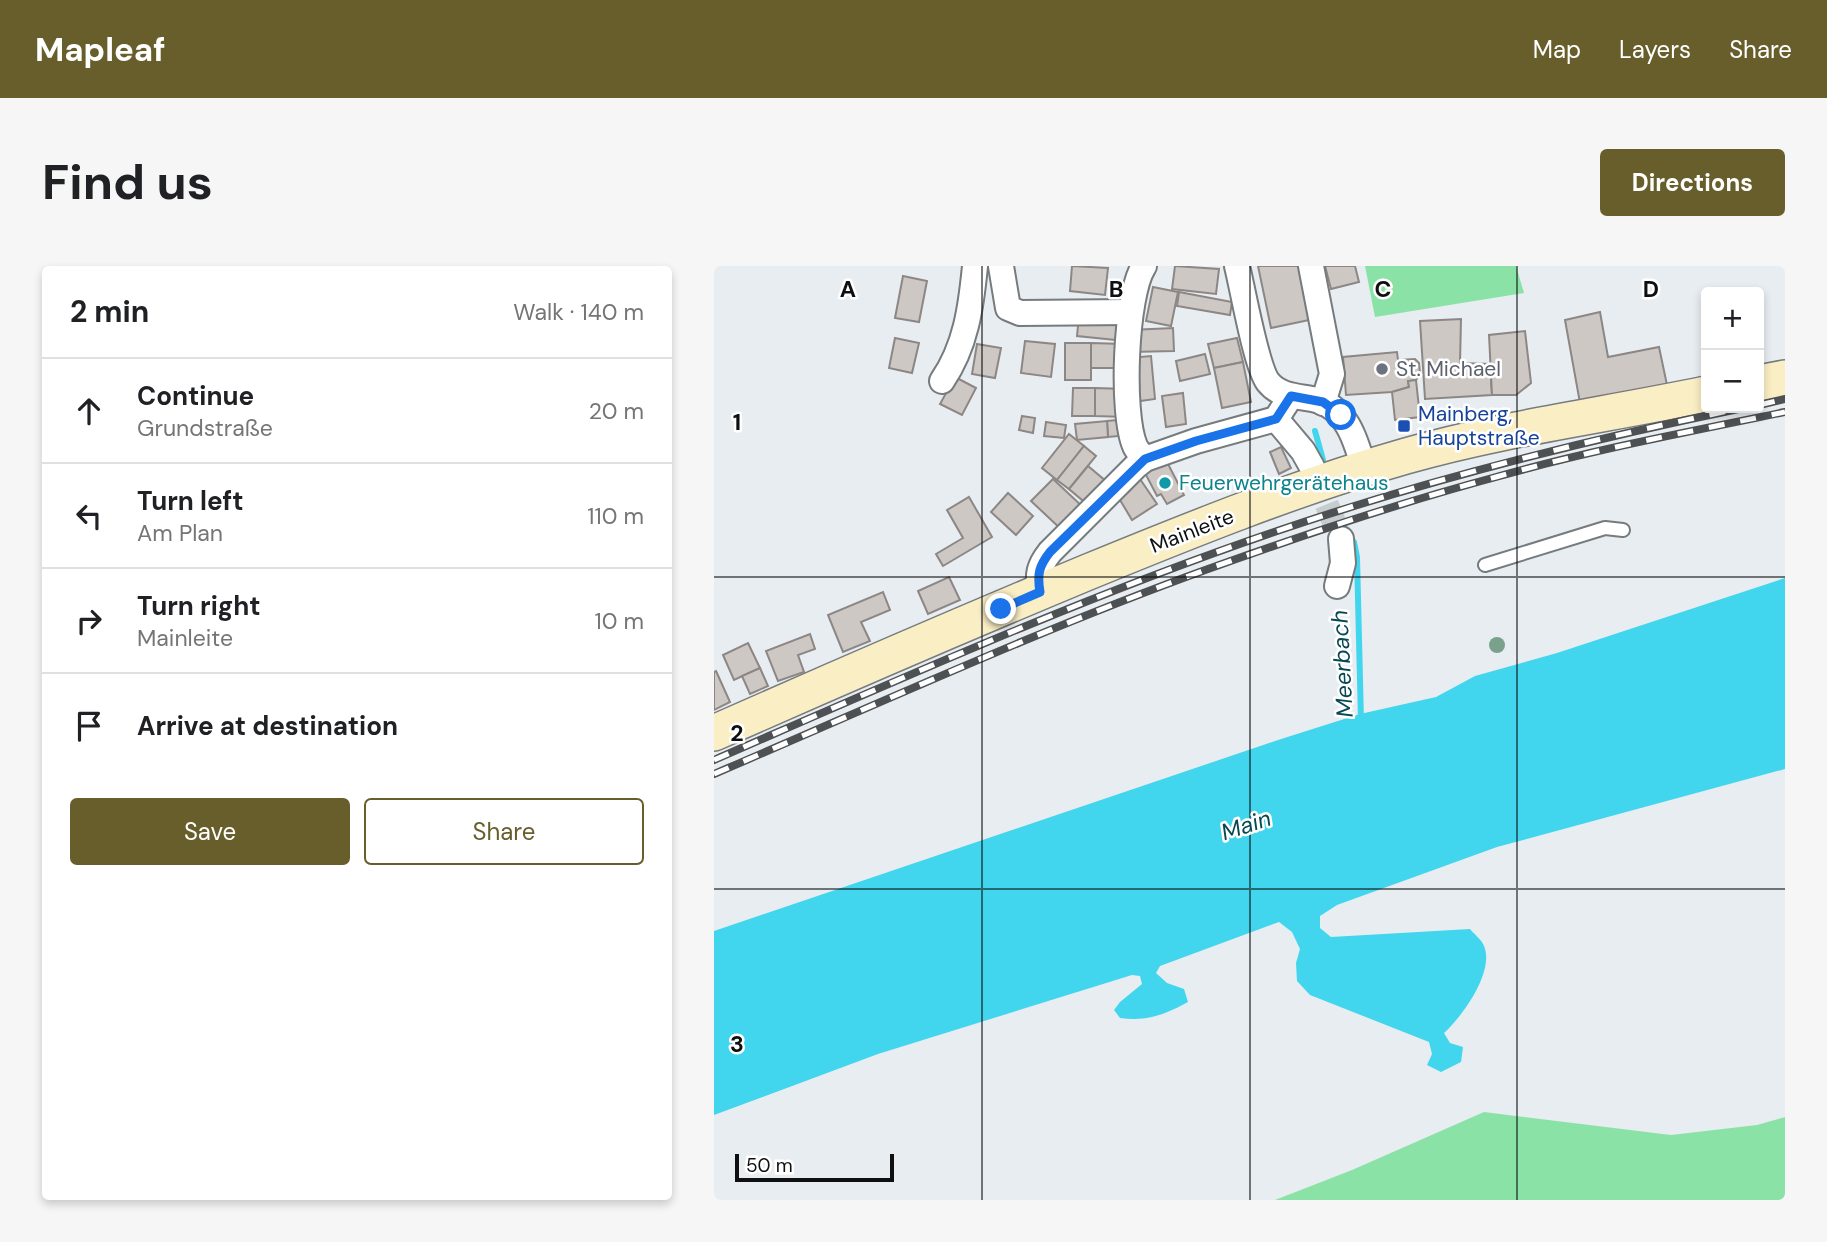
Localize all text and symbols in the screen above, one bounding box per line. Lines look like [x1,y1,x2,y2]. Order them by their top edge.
text: Mapleaf [35,28,165,71]
text: Map [1533,34,1581,65]
text: Layers [1619,34,1691,65]
text: Share [1729,34,1792,65]
button: Directions [1600,149,1785,216]
text: Find us [42,150,213,214]
text: A [840,274,856,304]
text: B [1109,274,1123,304]
text: C [1375,274,1391,304]
text: D [1643,274,1659,304]
map controls [1701,287,1764,413]
button: + [1701,287,1764,350]
text: 2 min [70,292,149,331]
text: Walk · 140 m [513,297,644,327]
button: − [1701,350,1764,413]
place label: St. Michael [1396,355,1501,383]
marker: St. Michael [1374,361,1390,377]
text: Continue [137,379,254,413]
icon: ahead [70,392,108,430]
text: 20 m [589,396,644,426]
route start [1325,399,1356,430]
place label: Mainberg, Hauptstraße [1418,400,1540,452]
text: 1 [733,407,741,437]
text: Grundstraße [137,413,273,443]
marker: Mainberg, Hauptstraße [1396,418,1412,434]
place label: Feuerwehrgerätehaus [1179,469,1389,497]
marker: Feuerwehrgerätehaus [1157,475,1173,491]
text: Turn left [137,484,244,518]
icon: left [70,497,108,535]
text: 110 m [587,501,644,531]
street label: Mainleite [1146,502,1238,560]
text: Am Plan [137,518,223,548]
text: Turn right [137,589,261,623]
route end [985,593,1016,624]
icon: right [70,602,108,640]
text: 10 m [594,606,644,636]
water label: Meerbach [1324,610,1360,718]
text: Mainleite [137,623,233,653]
icon: arrive [70,707,108,745]
text: Arrive at destination [137,709,398,743]
text: 2 [730,718,744,748]
button: Save [70,798,350,865]
button: Share [364,798,644,865]
water label: Main [1217,803,1275,847]
text: 3 [730,1029,744,1059]
scale bar [735,1151,894,1183]
text: 50 m [746,1153,793,1178]

